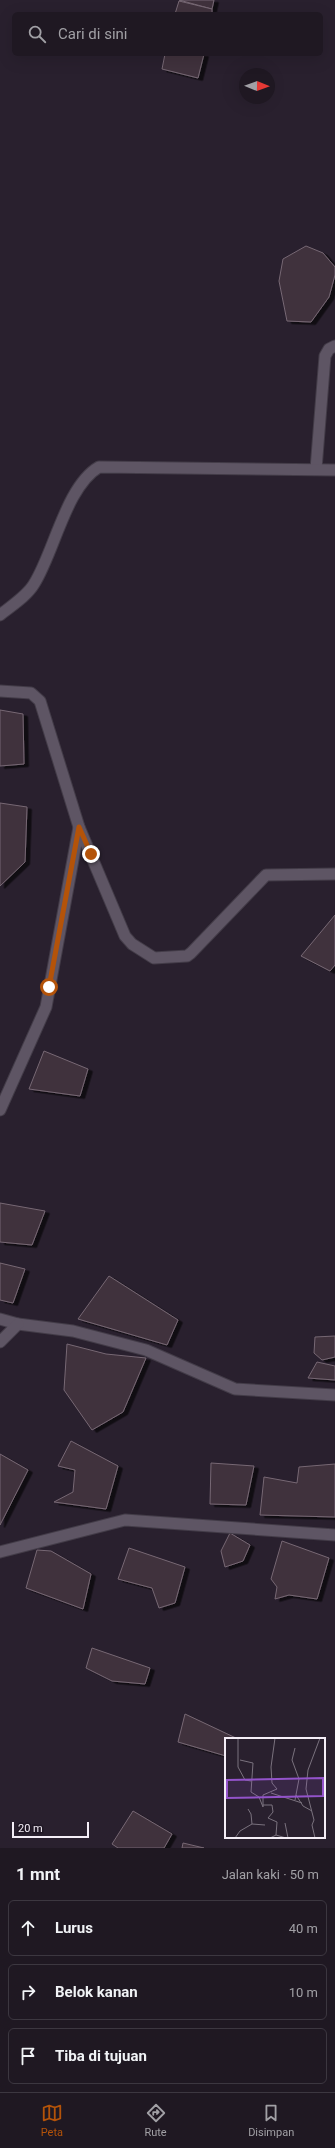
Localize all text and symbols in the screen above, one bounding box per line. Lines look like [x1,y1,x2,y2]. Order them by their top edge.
search box [12,12,323,56]
icon: search [26,23,48,45]
text: Cari di sini [58,25,128,43]
north arrow [239,68,275,104]
route end [82,845,100,863]
route start [40,978,58,996]
inset map [225,1738,325,1838]
scale bar [12,1820,89,1839]
text: 20 m [18,1822,43,1835]
text: 1 mnt [16,1864,60,1884]
text: Jalan kaki · 50 m [222,1867,319,1882]
icon: ahead [17,1917,39,1939]
text: Lurus [55,1919,93,1937]
text: 40 m [289,1921,318,1936]
icon: right [17,1981,39,2003]
text: Belok kanan [55,1983,138,2001]
text: 10 m [289,1985,318,2000]
icon: arrive [17,2045,39,2067]
text: Tiba di tujuan [55,2047,147,2065]
tab: Peta [41,2102,63,2139]
tab: Rute [144,2102,167,2139]
tab: Disimpan [248,2102,294,2139]

